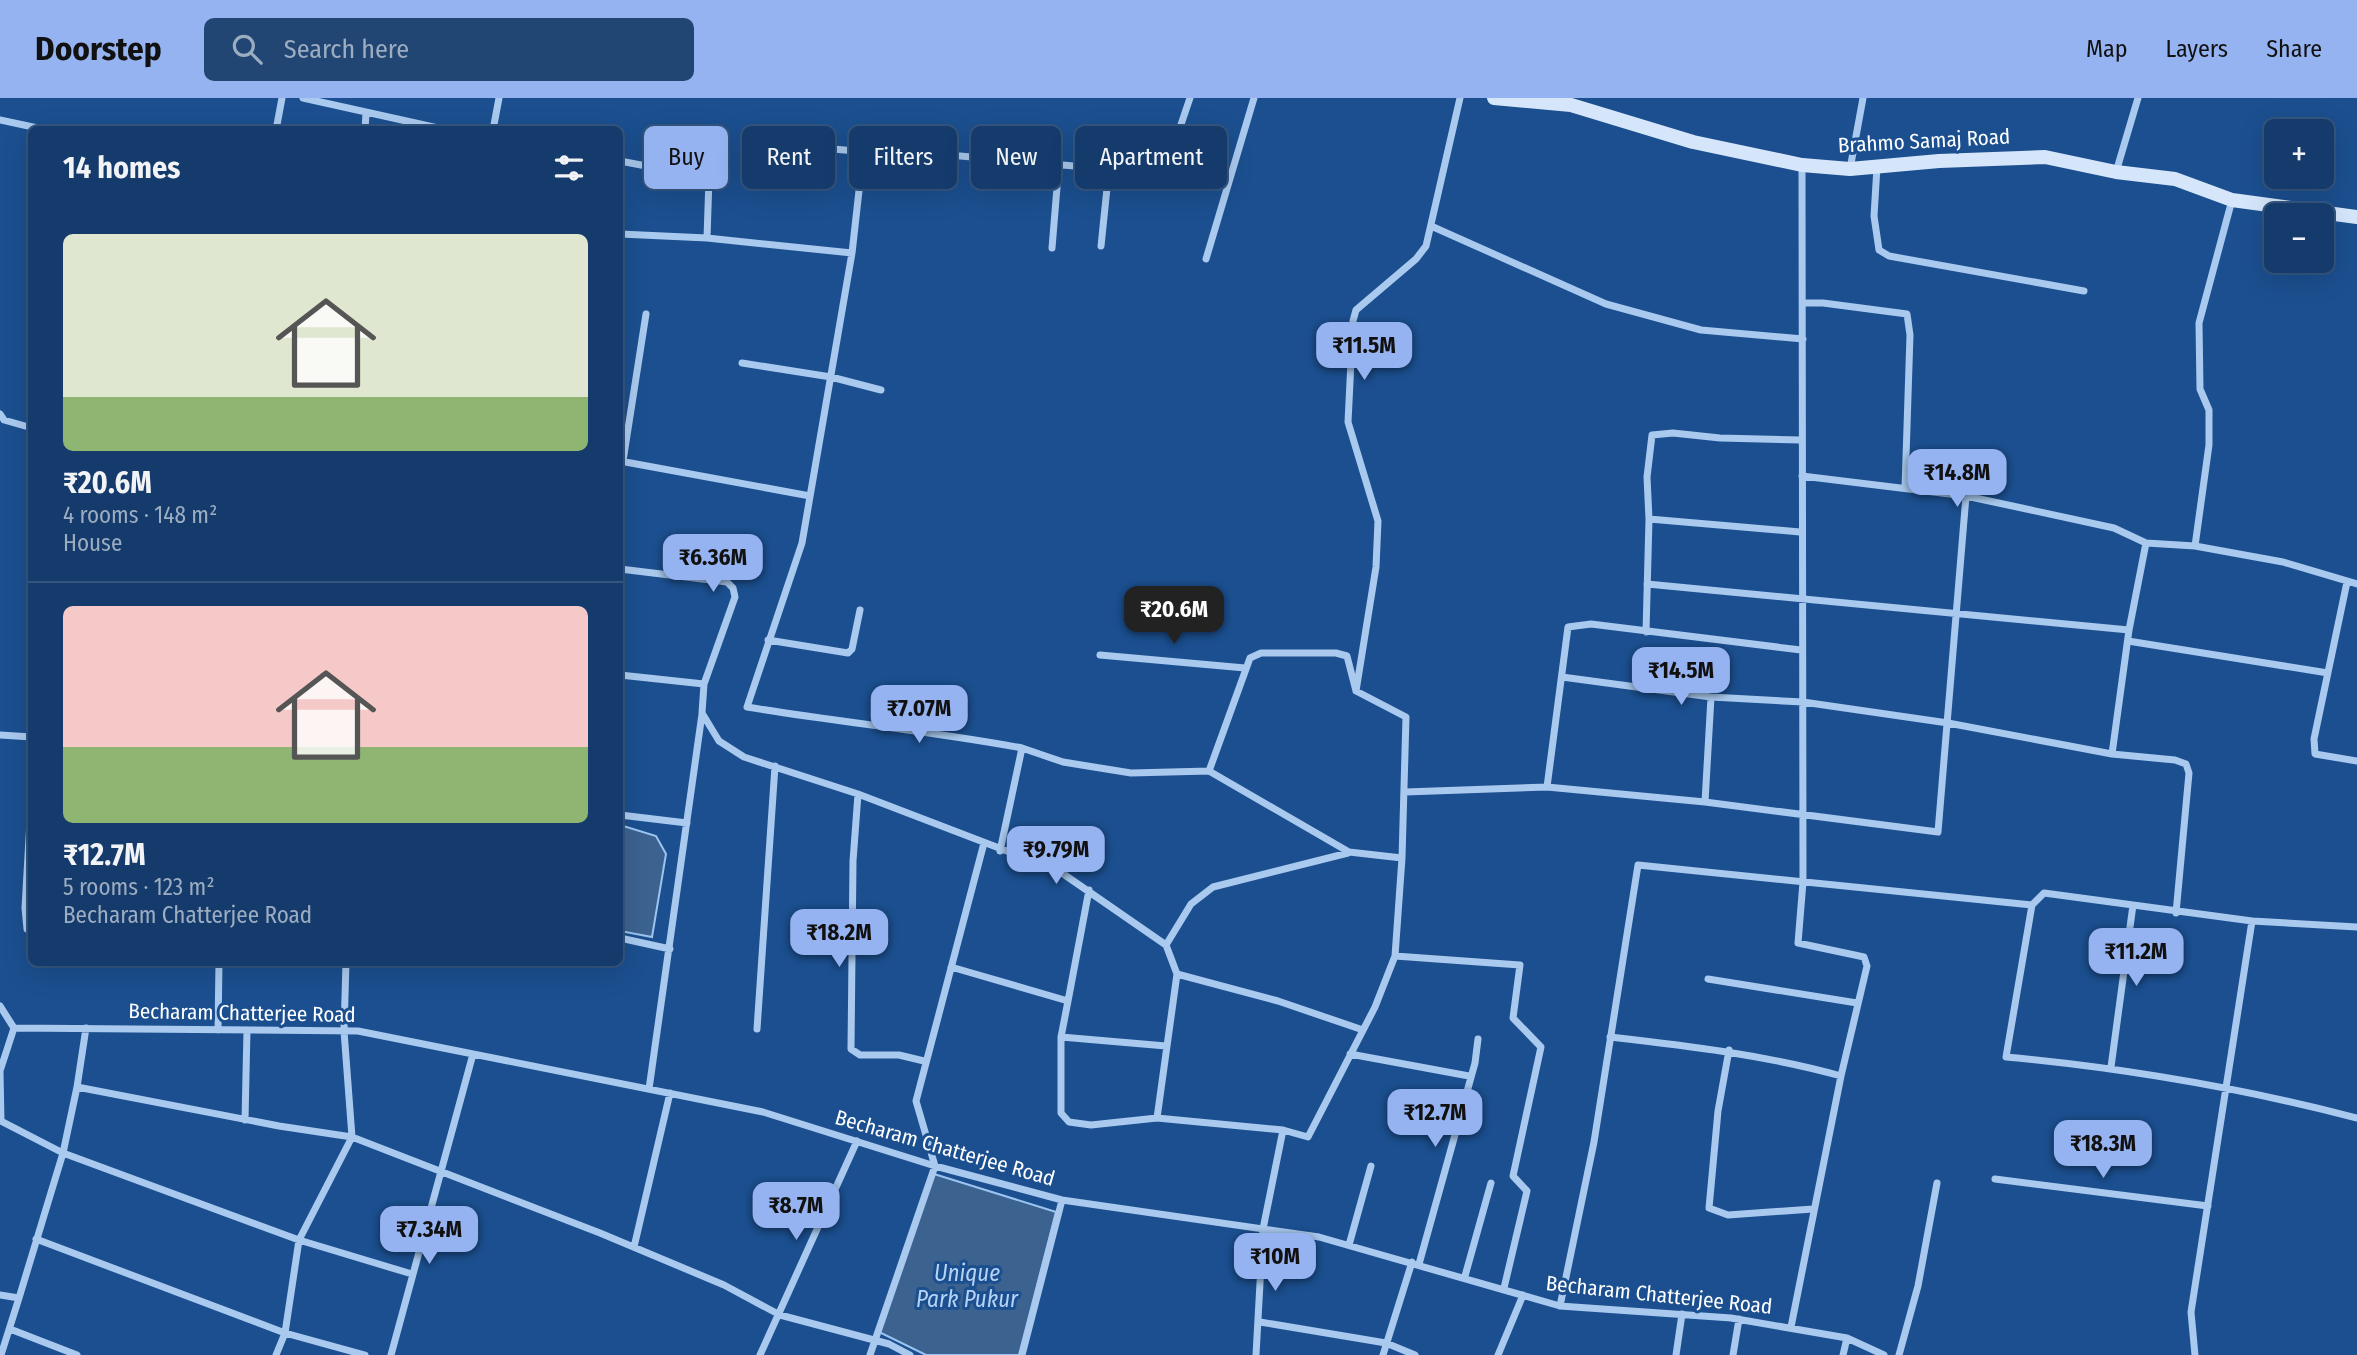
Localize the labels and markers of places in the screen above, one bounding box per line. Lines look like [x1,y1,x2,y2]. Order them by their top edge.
pin: ₹11.5M [1307,322,1421,382]
pin: ₹14.8M [1900,450,2014,509]
pin: ₹6.36M [656,534,770,594]
pin: ₹20.6M [1117,587,1231,646]
pin: ₹14.5M [1624,648,1738,707]
pin: ₹7.07M [862,686,976,745]
pin: ₹9.79M [999,826,1113,886]
pin: ₹18.2M [782,910,896,969]
pin: ₹11.2M [2079,928,2193,988]
pin: ₹12.7M [1378,1090,1492,1149]
pin: ₹18.3M [2046,1121,2160,1180]
pin: ₹8.7M [747,1182,845,1242]
pin: ₹7.34M [372,1206,486,1266]
pin: ₹10M [1234,1234,1316,1293]

